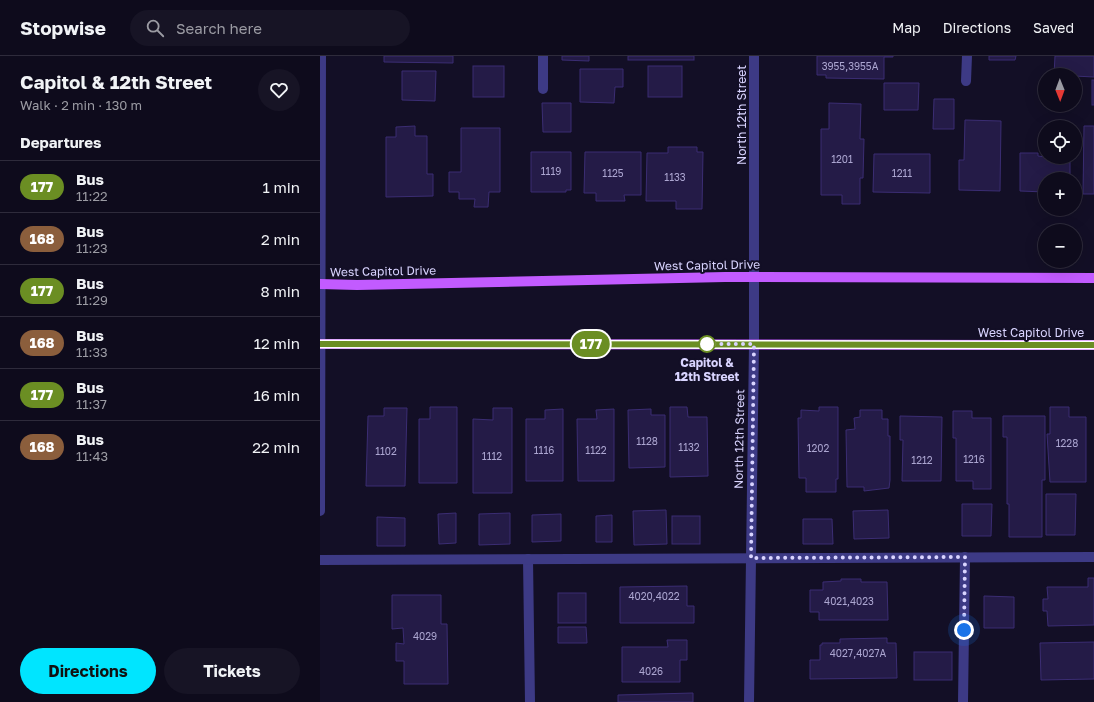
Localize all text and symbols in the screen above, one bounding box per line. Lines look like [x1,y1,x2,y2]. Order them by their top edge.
search box [130,10,410,46]
text: Stopwise [20,16,106,39]
icon: search [144,17,166,39]
text: Search here [176,19,262,37]
text: Map [892,19,921,36]
text: Directions [943,19,1011,36]
text: Saved [1033,19,1074,36]
house number: 3955,3955A [822,60,879,72]
street label: North 12th Street [734,65,749,165]
north arrow [1038,68,1082,112]
map controls [1038,68,1082,268]
button: heart [258,69,300,111]
text: Capitol & 12th Street [20,70,212,93]
text: Walk · 2 min · 130 m [20,97,142,113]
button: locate [1038,120,1082,164]
text: Departures [20,133,101,151]
house number: 1201 [831,153,853,165]
house number: 1119 [541,165,561,177]
house number: 1125 [602,167,624,179]
house number: 1211 [892,167,912,179]
text: Bus [76,170,104,188]
house number: 1133 [664,171,686,183]
button: + [1038,172,1082,216]
text: 177 [31,178,53,195]
text: 1 min [262,178,300,196]
text: 11:22 [76,188,108,204]
text: Bus [76,222,104,240]
button: − [1038,224,1082,268]
text: 168 [29,230,55,247]
text: 2 min [261,230,300,248]
text: 11:23 [76,240,108,256]
street label: West Capitol Drive [654,257,760,273]
street label: West Capitol Drive [330,263,436,279]
text: Bus [76,274,104,292]
text: 177 [31,282,53,299]
text: 8 min [261,282,300,300]
text: 11:29 [76,292,108,308]
street label: West Capitol Drive [978,325,1084,340]
text: Bus [76,326,104,344]
line badge: 177 [568,331,614,357]
text: 168 [29,334,55,351]
text: 12 min [254,334,300,352]
text: 177 [580,335,602,352]
marker: Capitol & 12th Street [698,335,716,353]
text: 11:33 [76,344,108,360]
place label: Capitol & 12th Street [675,355,740,384]
text: Bus [76,378,104,396]
text: 177 [31,386,53,403]
text: 16 min [253,386,300,404]
street label: North 12th Street [731,389,747,489]
text: 11:37 [76,396,107,412]
text: Bus [76,430,104,448]
house number: 1128 [636,435,658,447]
house number: 1228 [1056,437,1078,449]
text: 168 [29,438,55,455]
text: 22 min [252,438,300,456]
house number: 1132 [678,441,700,453]
house number: 1202 [807,442,830,454]
house number: 1116 [534,444,554,456]
house number: 1122 [585,444,607,456]
house number: 1102 [375,445,397,457]
text: 11:43 [76,448,108,464]
house number: 1112 [482,450,502,462]
house number: 1216 [963,453,985,465]
house number: 1212 [911,454,933,466]
house number: 4020,4022 [628,590,680,602]
house number: 4021,4023 [824,595,874,607]
your location [954,620,974,640]
house number: 4029 [413,630,437,642]
house number: 4027,4027A [830,647,887,659]
button: Directions [20,648,156,694]
button: Tickets [164,648,300,694]
house number: 4026 [639,665,663,677]

